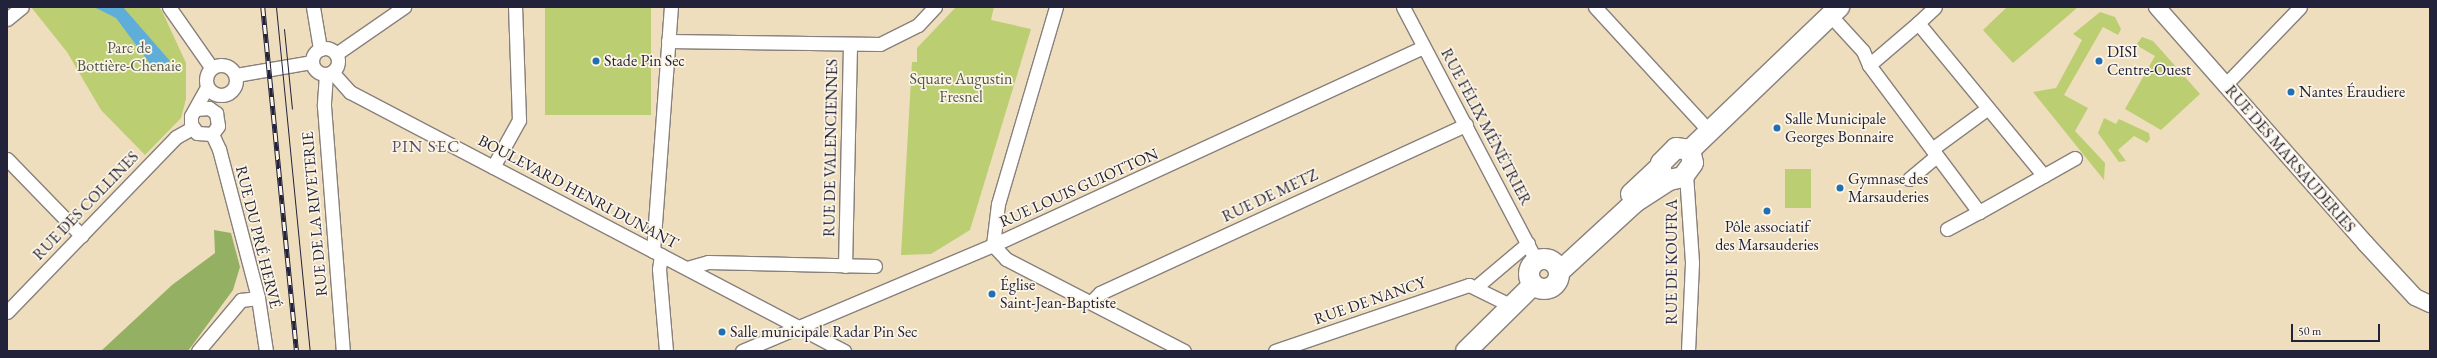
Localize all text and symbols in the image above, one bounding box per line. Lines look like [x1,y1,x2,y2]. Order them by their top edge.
park label: Parc de Bottière-Chenaie [77,38,181,76]
place label: DISI Centre-Ouest [2107,42,2191,80]
street label: RUE FÉLIX MÉNÉTRIER [1436,45,1536,209]
place label: Stade Pin Sec [604,51,685,71]
marker: Stade Pin Sec [591,56,601,66]
marker: DISI Centre-Ouest [2094,56,2104,66]
street label: RUE DE VALENCIENNES [820,59,842,237]
park label: Square Augustin Fresnel [910,69,1012,107]
street label: RUE DES MARSAUDERIES [2221,81,2359,237]
place label: Nantes Éraudiere [2299,82,2405,102]
marker: Nantes Éraudiere [2286,87,2296,97]
place label: Salle Municipale Georges Bonnaire [1785,109,1894,147]
marker: Salle Municipale Georges Bonnaire [1772,123,1782,133]
street label: RUE DE LA RIVETERIE [298,131,332,297]
street label: BOULEVARD HENRI DUNANT [475,131,681,253]
district label: PIN SEC [392,137,460,157]
street label: RUE LOUIS GUIOTTON [997,144,1161,232]
street label: RUE DES COLLINES [29,148,143,264]
street label: RUE DU PRÉ HERVÉ [231,164,285,310]
street label: RUE DE METZ [1219,165,1321,227]
place label: Gymnase des Marsauderies [1848,169,1929,207]
marker: Gymnase des Marsauderies [1835,183,1845,193]
street label: RUE DE KOUFRA [1662,199,1682,325]
marker: Pôle associatif des Marsauderies [1762,206,1772,216]
place label: Pôle associatif des Marsauderies [1715,217,1819,255]
street label: RUE DE NANCY [1312,273,1428,329]
place label: Église Saint-Jean-Baptiste [1000,275,1116,313]
marker: Église Saint-Jean-Baptiste [987,289,997,299]
scale bar [2293,316,2382,342]
place label: Salle municipale Radar Pin Sec [730,322,918,342]
text: 50 m [2298,323,2321,339]
marker: Salle municipale Radar Pin Sec [717,327,727,337]

